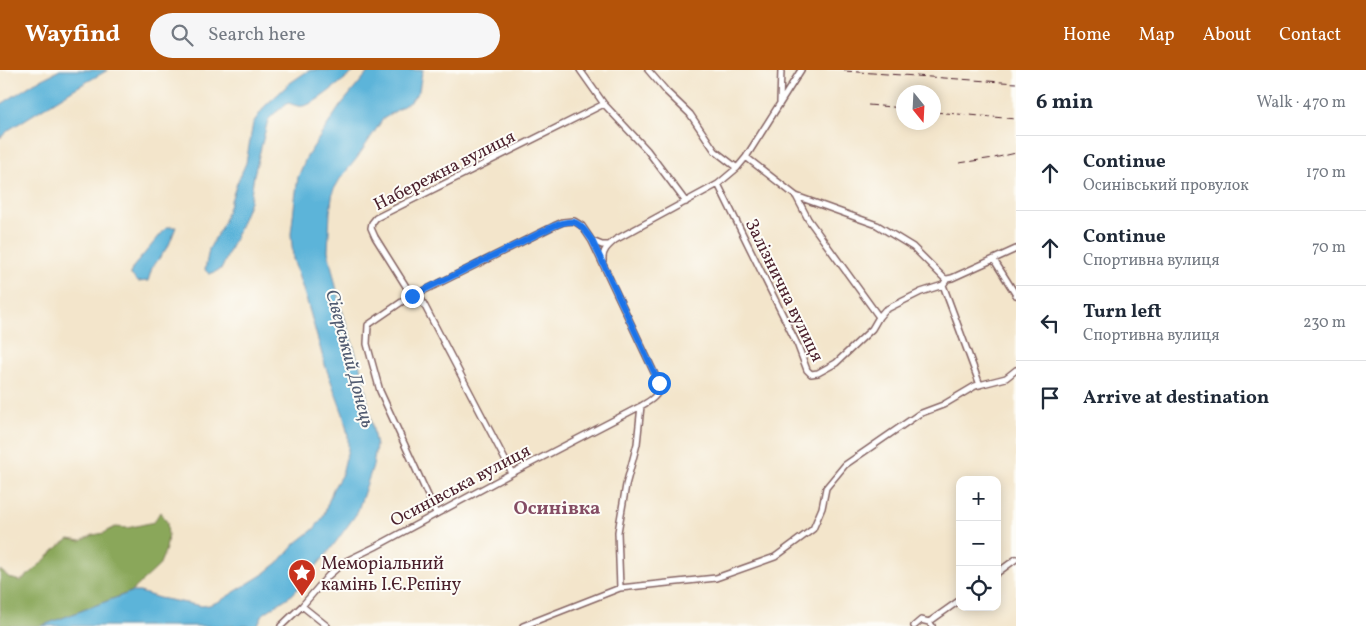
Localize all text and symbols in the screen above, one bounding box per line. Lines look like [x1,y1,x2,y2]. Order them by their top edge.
search box [150,13,500,58]
text: Wayfind [25,18,120,52]
icon: search [168,21,196,49]
text: Search here [208,22,305,48]
text: Home [1063,23,1111,48]
text: Map [1139,23,1175,48]
text: About [1203,23,1251,48]
text: Contact [1279,23,1341,48]
north arrow [896,85,941,130]
text: 6 min [1036,88,1093,117]
text: Walk · 470 m [1256,92,1346,114]
street label: Набережна вулиця [369,125,520,218]
text: Continue [1083,149,1166,175]
icon: ahead [1036,159,1064,187]
text: 170 m [1306,162,1346,184]
text: Осинівський провулок [1083,175,1249,197]
street label: Залізнична вулиця [738,215,829,366]
text: Continue [1083,224,1166,250]
icon: ahead [1036,234,1064,262]
text: 70 m [1312,237,1346,259]
text: Спортивна вулиця [1083,250,1220,272]
route end [401,285,424,308]
water label: Сіверський Донець [318,286,380,431]
text: Turn left [1083,299,1162,325]
icon: left [1036,309,1064,337]
text: 230 m [1303,312,1346,334]
text: Спортивна вулиця [1083,325,1220,347]
route start [648,372,671,395]
icon: arrive [1036,384,1064,412]
text: Arrive at destination [1083,385,1269,411]
street label: Осинівська вулиця [386,439,535,534]
map controls [956,476,1001,611]
button: + [956,476,1001,521]
district label: Осинівка [514,496,600,522]
button: − [956,521,1001,566]
place label: Меморіальний камінь І.Є.Рєпіну [321,552,462,598]
place icon: Меморіальний камінь І.Є.Рєпіну [287,558,317,597]
button: locate [956,566,1001,611]

